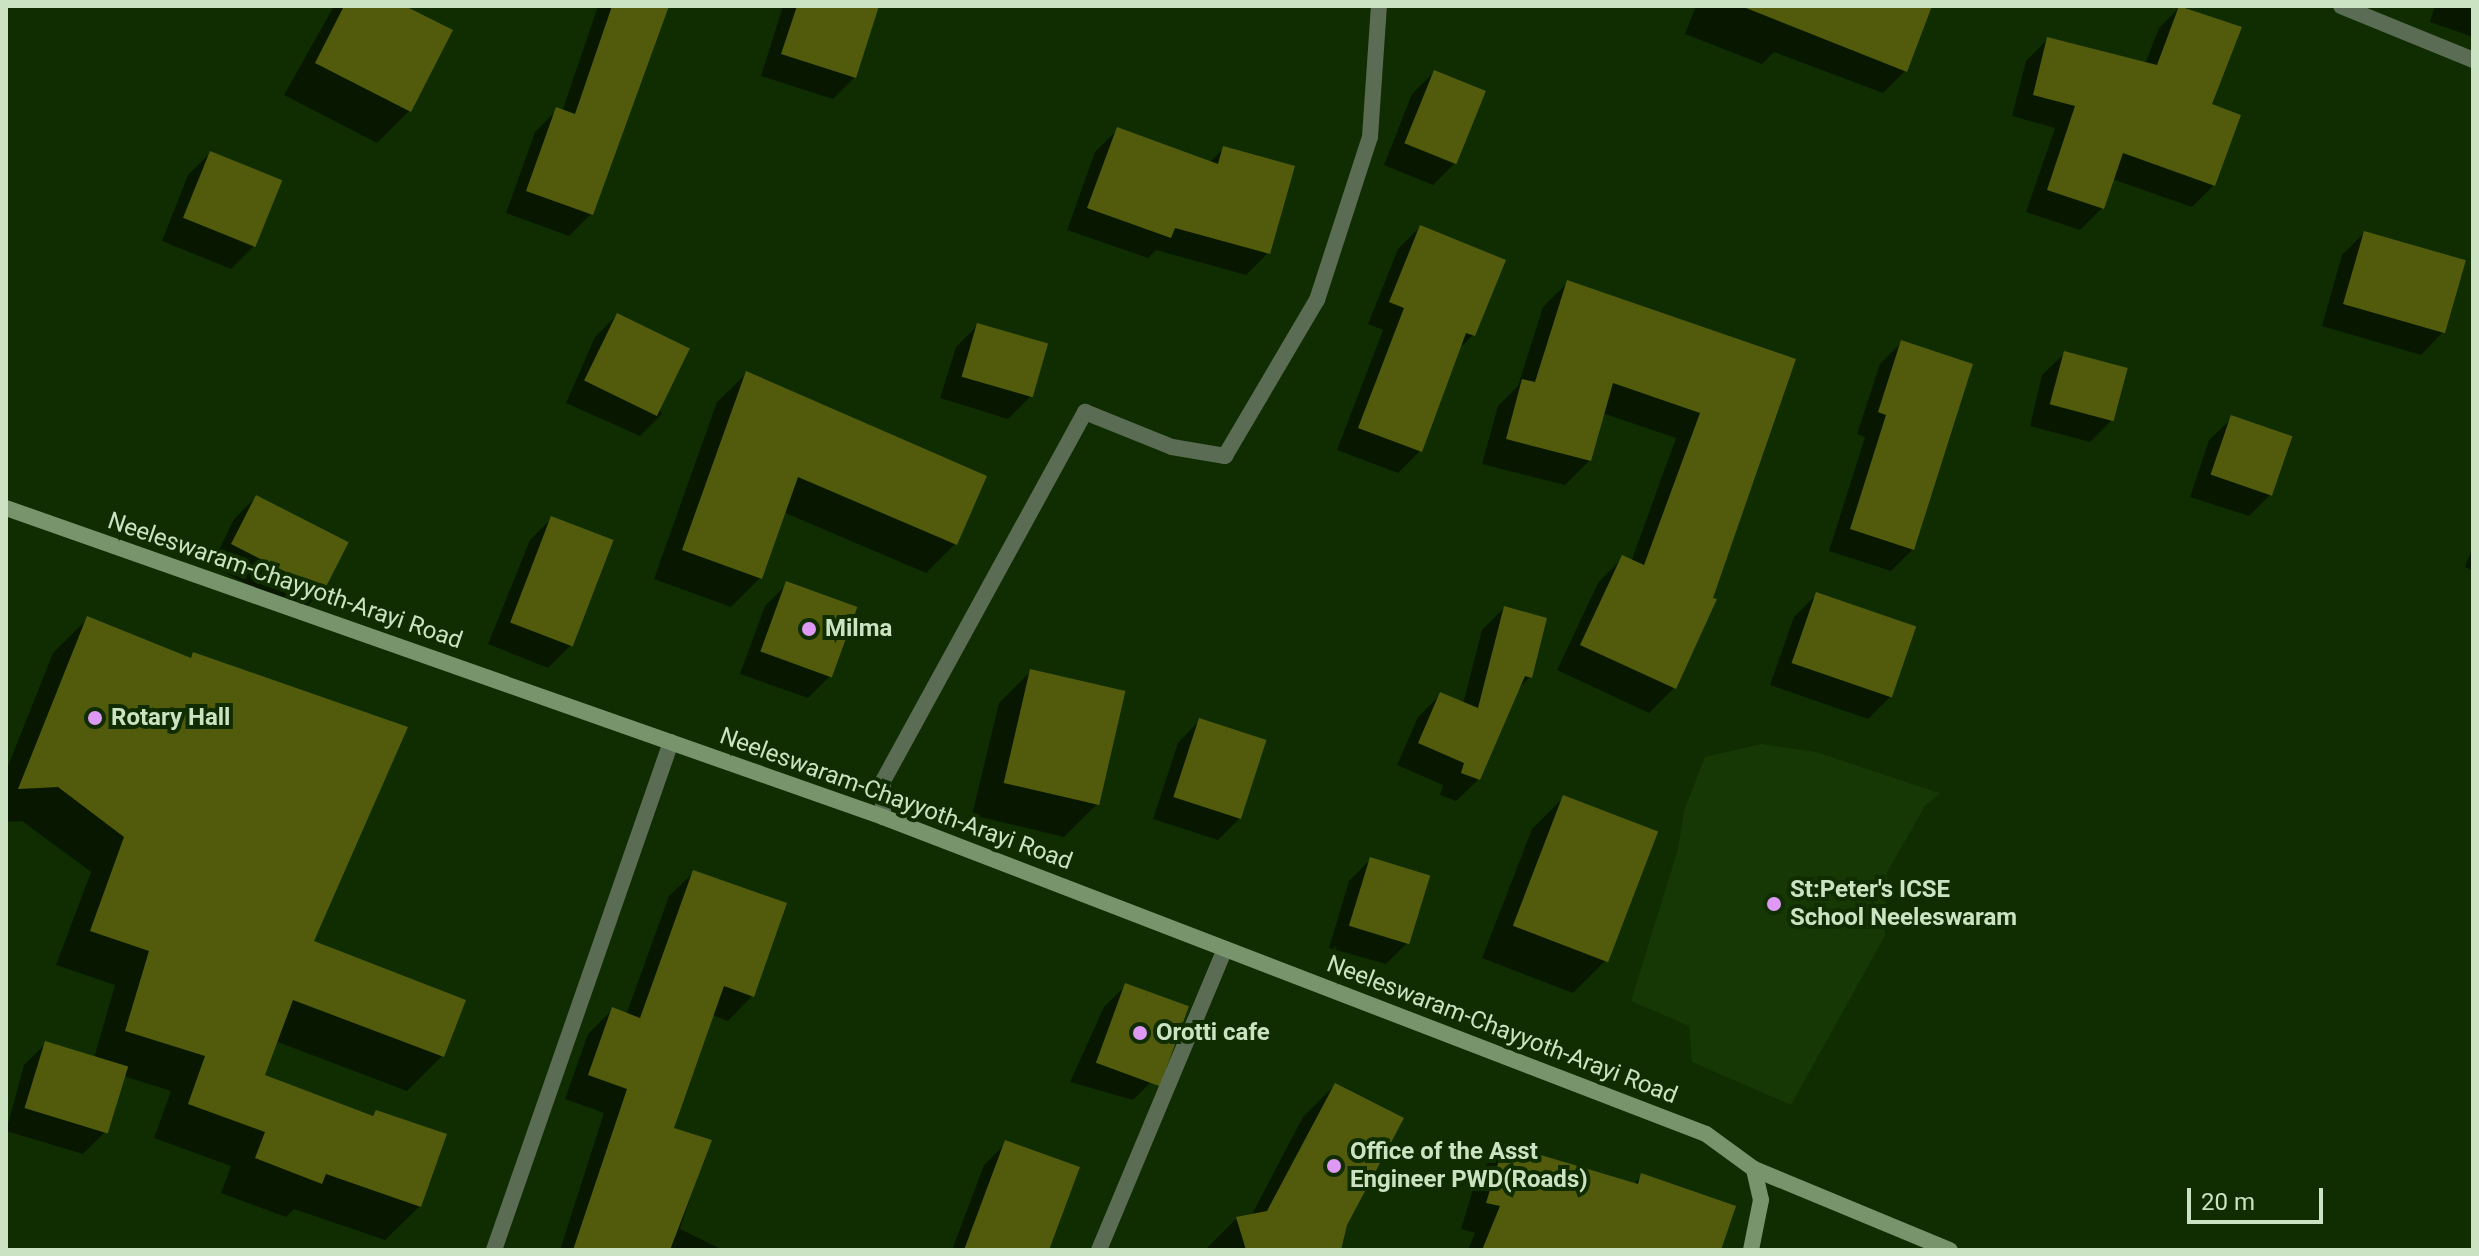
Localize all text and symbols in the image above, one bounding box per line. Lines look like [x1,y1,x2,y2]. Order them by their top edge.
street label: Neeleswaram-Chayyoth-Arayi Road [104,507,466,655]
place label: Milma [825,615,892,643]
marker: Milma [800,620,818,638]
place label: Rotary Hall [111,704,230,732]
marker: Rotary Hall [86,709,104,727]
street label: Neeleswaram-Chayyoth-Arayi Road [716,722,1076,876]
place label: St:Peter's ICSE School Neeleswaram [1790,876,2017,932]
marker: St:Peter's ICSE School Neeleswaram [1765,895,1783,913]
street label: Neeleswaram-Chayyoth-Arayi Road [1323,950,1681,1110]
place label: Orotti cafe [1156,1019,1270,1047]
marker: Orotti cafe [1131,1024,1149,1042]
place label: Office of the Asst Engineer PWD(Roads) [1350,1138,1588,1194]
marker: Office of the Asst Engineer PWD(Roads) [1325,1157,1343,1175]
scale bar [2191,1172,2327,1222]
text: 20 m [2201,1188,2255,1216]

